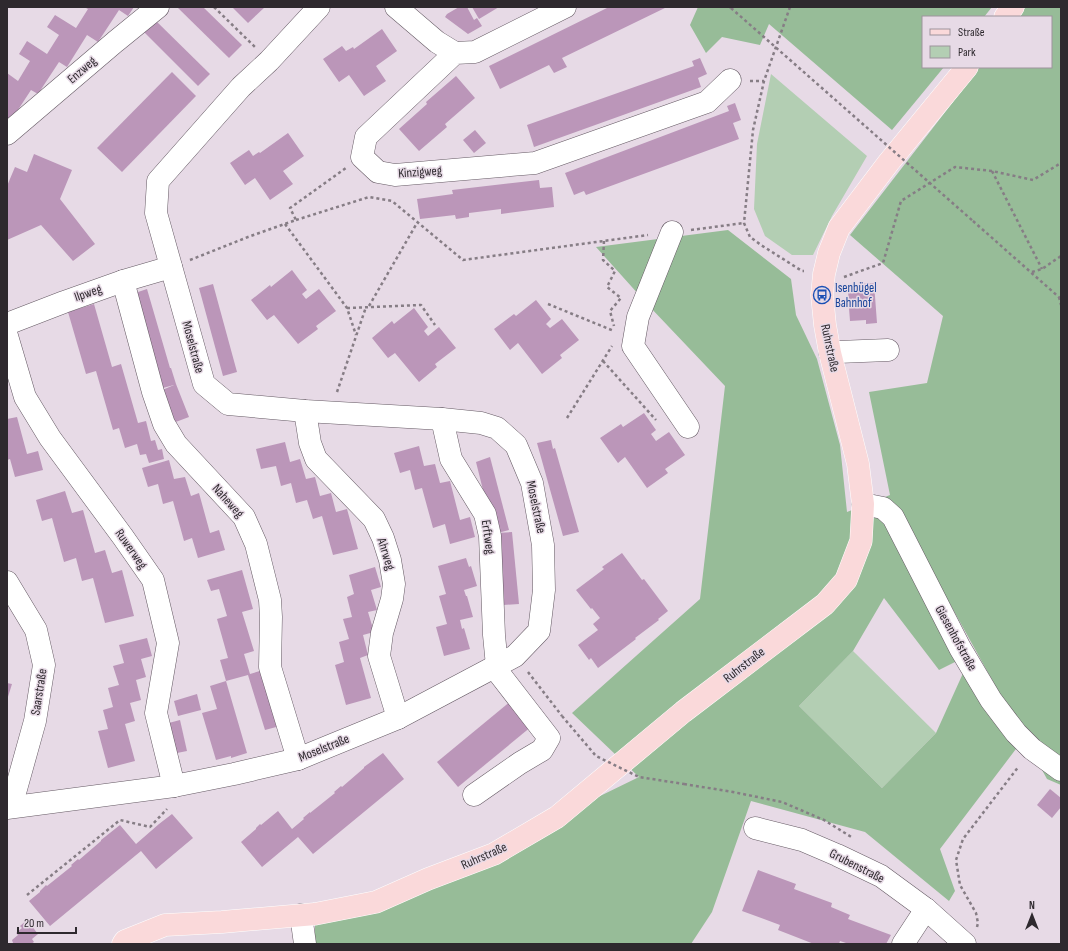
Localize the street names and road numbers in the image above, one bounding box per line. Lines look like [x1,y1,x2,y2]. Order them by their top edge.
street label: Enzweg [64,53,100,87]
street label: Kinzigweg [398,162,442,182]
street label: Ilpweg [72,281,104,305]
street label: Moselstraße [178,319,208,375]
street label: Ruhrstraße [817,323,843,373]
street label: Moselstraße [523,479,549,535]
street label: Naheweg [209,481,247,521]
street label: Erftweg [478,519,498,555]
street label: Ruwerweg [111,526,151,572]
street label: Ahrweg [373,535,398,572]
street label: Giesenhofstraße [932,603,980,673]
street label: Ruhrstraße [720,644,768,686]
street label: Saarstraße [27,668,51,716]
street label: Moselstraße [296,731,352,765]
street label: Ruhrstraße [459,839,509,873]
street label: Grubenstraße [827,845,887,887]

